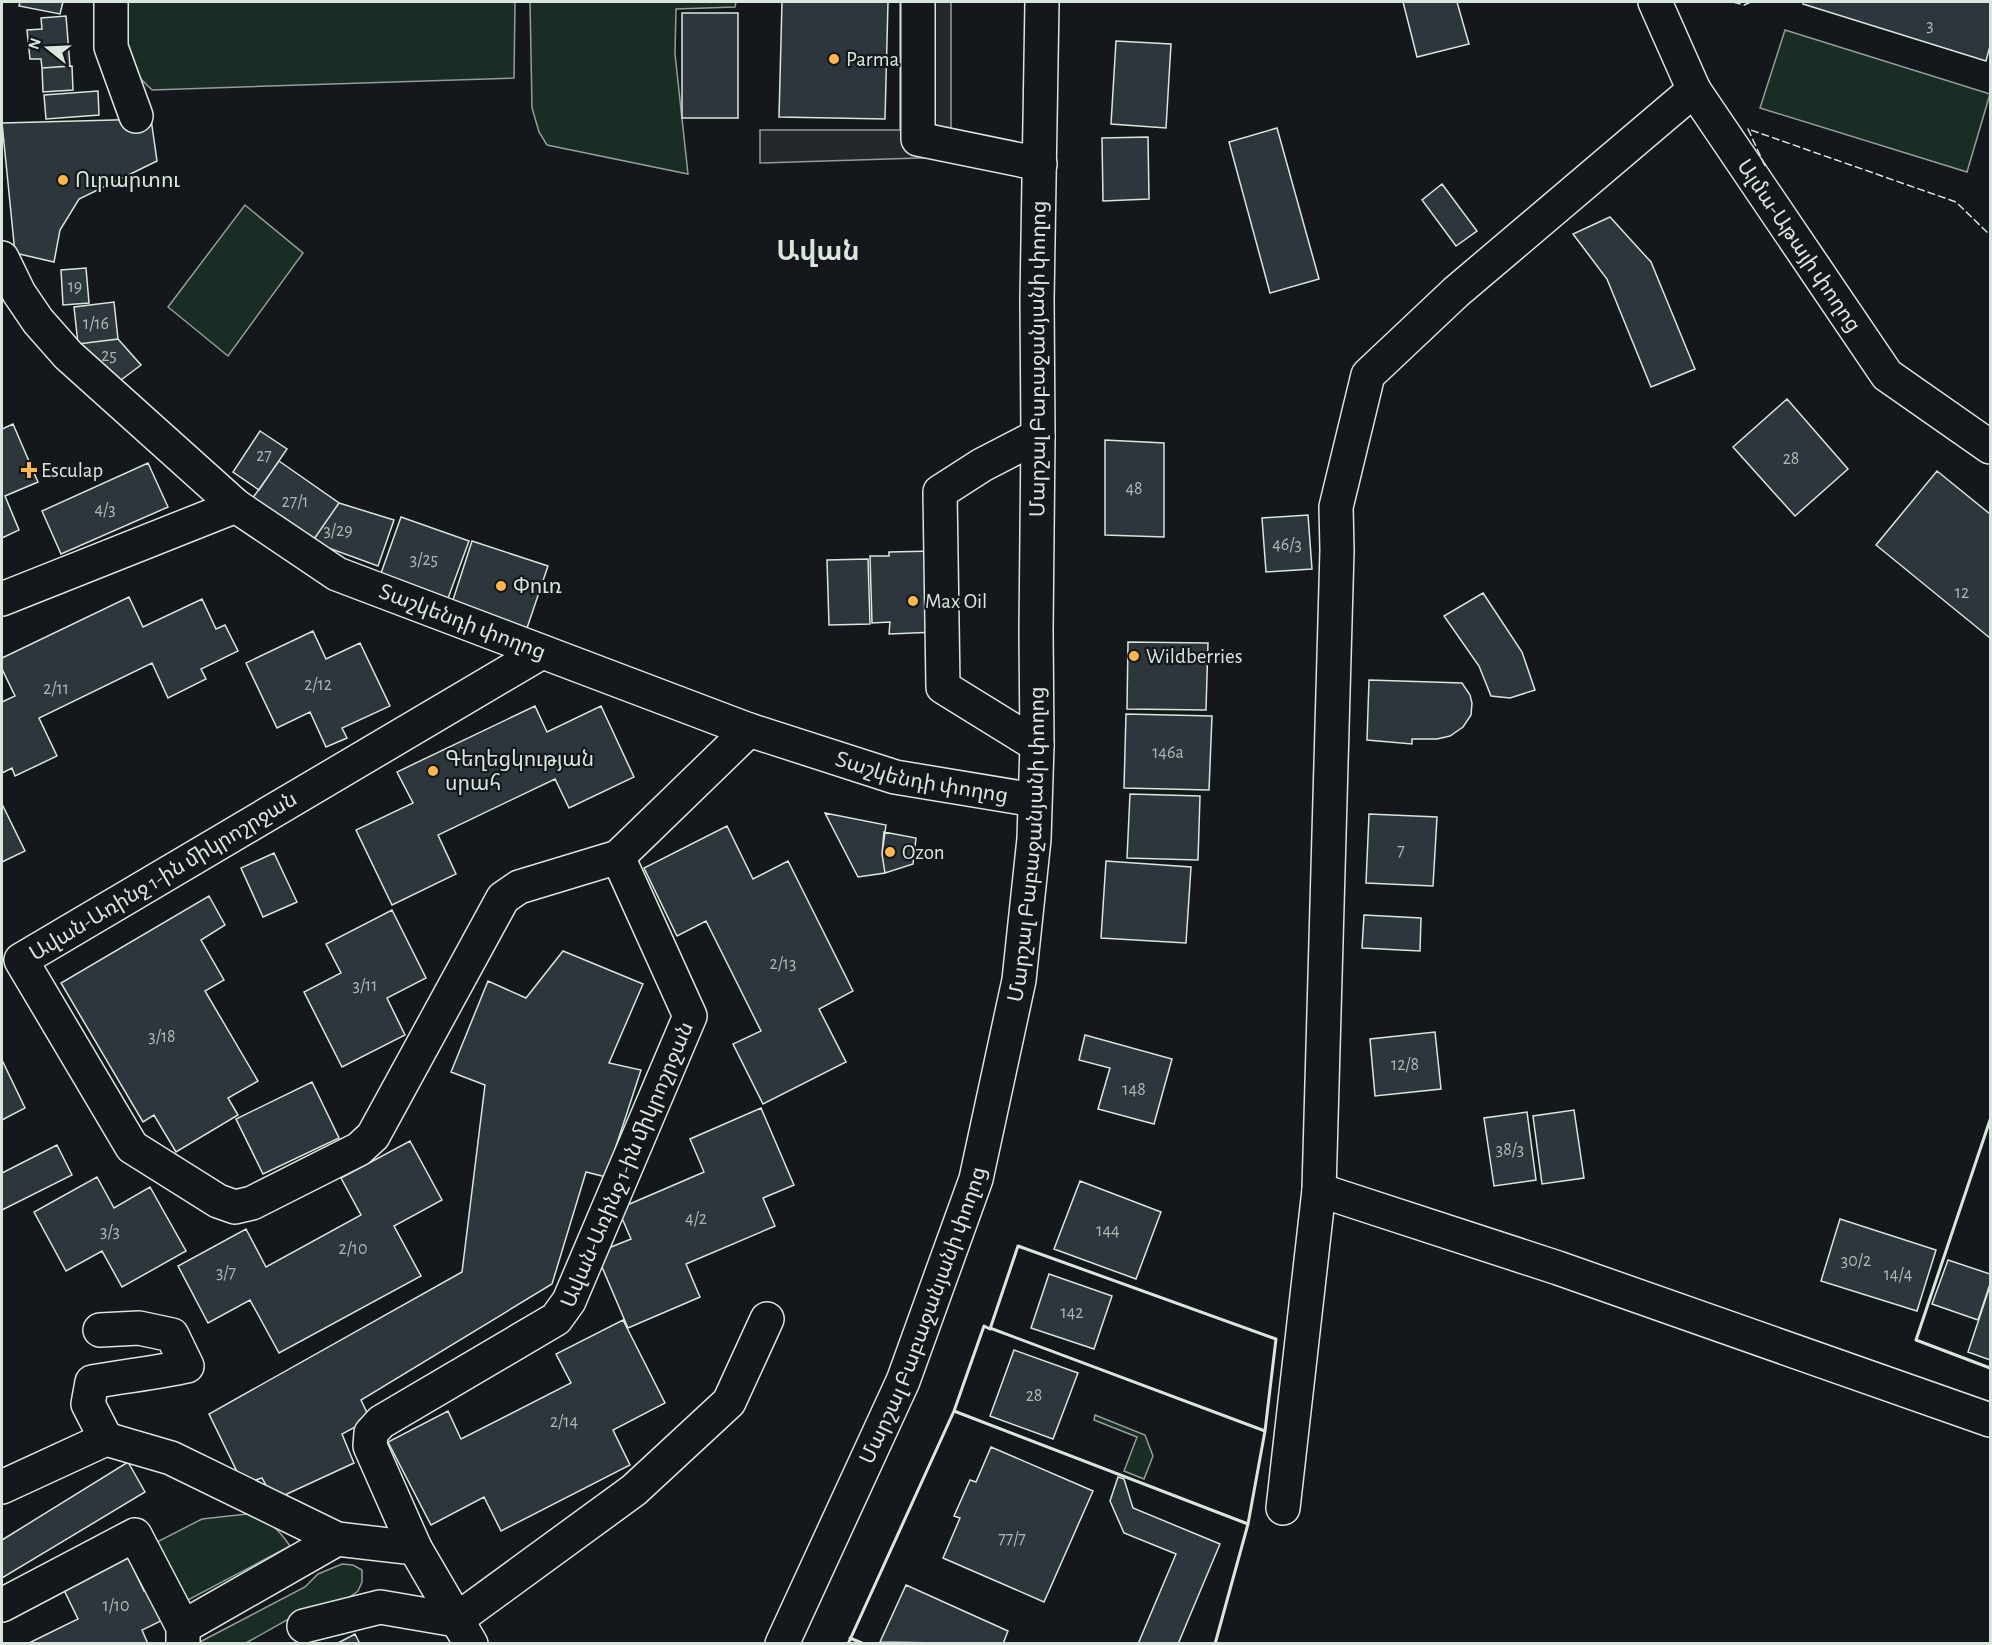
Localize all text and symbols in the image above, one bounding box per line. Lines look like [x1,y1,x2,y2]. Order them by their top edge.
house number: 3 [1926,17,1934,35]
north arrow [18,18,78,78]
text: N [25,36,44,51]
place label: Parma [846,49,899,70]
marker: Parma [827,52,841,66]
street label: Ալմա-Աթայի փողոց [1733,156,1865,336]
place label: Ուրարտու [75,170,180,192]
marker: Ուրարտու [56,173,70,187]
street label: Մարշալ Բաբաջանյանի փողոց [1027,200,1051,517]
district label: Ավան [776,238,860,267]
house number: 19 [68,278,82,296]
house number: 1/16 [83,315,109,333]
house number: 25 [101,347,117,365]
house number: 27 [256,447,272,465]
house number: 28 [1783,450,1799,468]
place label: Esculap [41,460,103,481]
marker: Esculap [22,463,36,477]
house number: 48 [1125,480,1143,498]
house number: 27/1 [281,493,309,511]
house number: 4/3 [94,501,116,519]
house number: 3/29 [323,522,353,540]
house number: 46/3 [1272,536,1302,554]
house number: 3/25 [410,551,438,569]
place label: Փուռ [513,576,562,597]
marker: Փուռ [494,579,508,593]
street label: Տաշկենդի փողոց [376,581,549,664]
house number: 12 [1955,584,1969,602]
place label: Max Oil [925,591,987,612]
marker: Max Oil [906,594,920,608]
place label: Wildberries [1146,646,1242,667]
marker: Wildberries [1127,649,1141,663]
house number: 2/12 [304,676,332,694]
house number: 2/11 [43,680,69,698]
street label: Մարշալ Բաբաջանյանի փողոց [1005,686,1049,1004]
house number: 146a [1152,744,1184,762]
place label: Գեղեցկության սրահ [445,749,594,795]
street label: Տաշկենդի փողոց [833,749,1010,808]
marker: Գեղեցկության սրահ [426,764,440,778]
street label: Ավան-Առինջ 1-ին միկրոշրջան [26,788,301,966]
place label: Ozon [902,842,945,863]
house number: 7 [1397,842,1405,860]
marker: Ozon [883,845,897,859]
house number: 2/13 [770,955,796,973]
house number: 3/11 [353,977,377,995]
street label: Ավան-Առինջ 1-ին միկրոշրջան [558,1019,697,1311]
house number: 3/18 [148,1028,176,1046]
house number: 12/8 [1391,1056,1419,1074]
house number: 148 [1122,1081,1146,1099]
house number: 38/3 [1496,1141,1524,1159]
street label: Մարշալ Բաբաջանյանի փողոց [856,1165,990,1467]
house number: 4/2 [685,1210,707,1228]
house number: 144 [1096,1222,1120,1240]
house number: 3/3 [100,1223,120,1241]
house number: 2/10 [338,1240,368,1258]
house number: 30/2 [1841,1252,1871,1270]
house number: 3/7 [216,1264,236,1282]
house number: 14/4 [1884,1266,1913,1284]
house number: 142 [1060,1304,1084,1322]
house number: 28 [1026,1387,1042,1405]
house number: 2/14 [550,1413,578,1431]
house number: 77/7 [998,1530,1026,1548]
house number: 1/10 [102,1597,130,1615]

